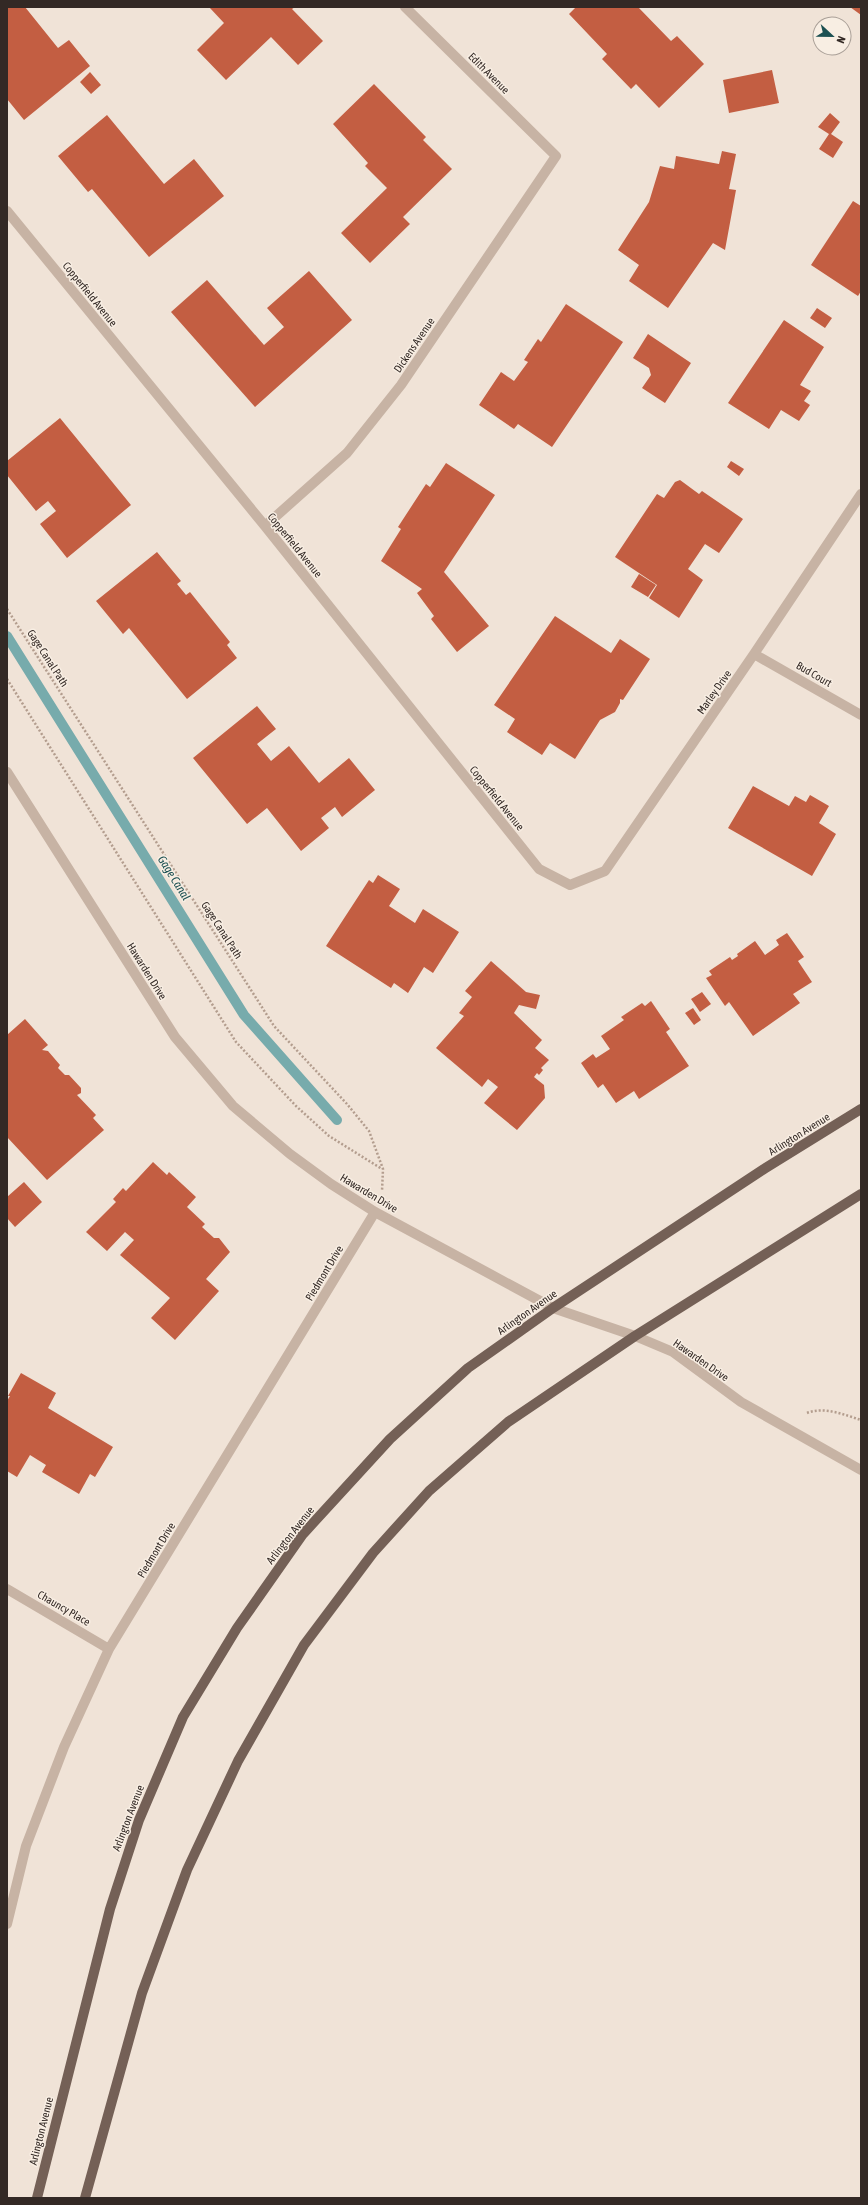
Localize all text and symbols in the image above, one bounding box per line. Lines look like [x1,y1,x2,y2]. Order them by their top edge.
north arrow [812,16,852,56]
text: N [834,34,848,45]
street label: Edith Avenue [466,50,512,96]
street label: Copperfield Avenue [60,259,120,329]
street label: Dickens Avenue [391,315,437,375]
street label: Copperfield Avenue [265,510,325,580]
street label: Gage Canal Path [25,627,71,689]
street label: Bud Court [794,659,834,689]
street label: Marley Drive [695,668,733,716]
street label: Copperfield Avenue [467,763,527,833]
water label: Gage Canal [155,853,193,903]
street label: Gage Canal Path [199,899,245,961]
street label: Hawarden Drive [125,940,169,1002]
street label: Arlington Avenue [766,1110,832,1158]
street label: Hawarden Drive [338,1171,400,1215]
street label: Piedmont Drive [303,1243,345,1303]
street label: Arlington Avenue [495,1287,559,1337]
street label: Hawarden Drive [671,1337,731,1383]
street label: Arlington Avenue [264,1504,316,1566]
street label: Piedmont Drive [135,1520,177,1580]
street label: Chauncy Place [36,1588,92,1628]
street label: Arlington Avenue [110,1783,146,1853]
street label: Arlington Avenue [27,2096,55,2166]

